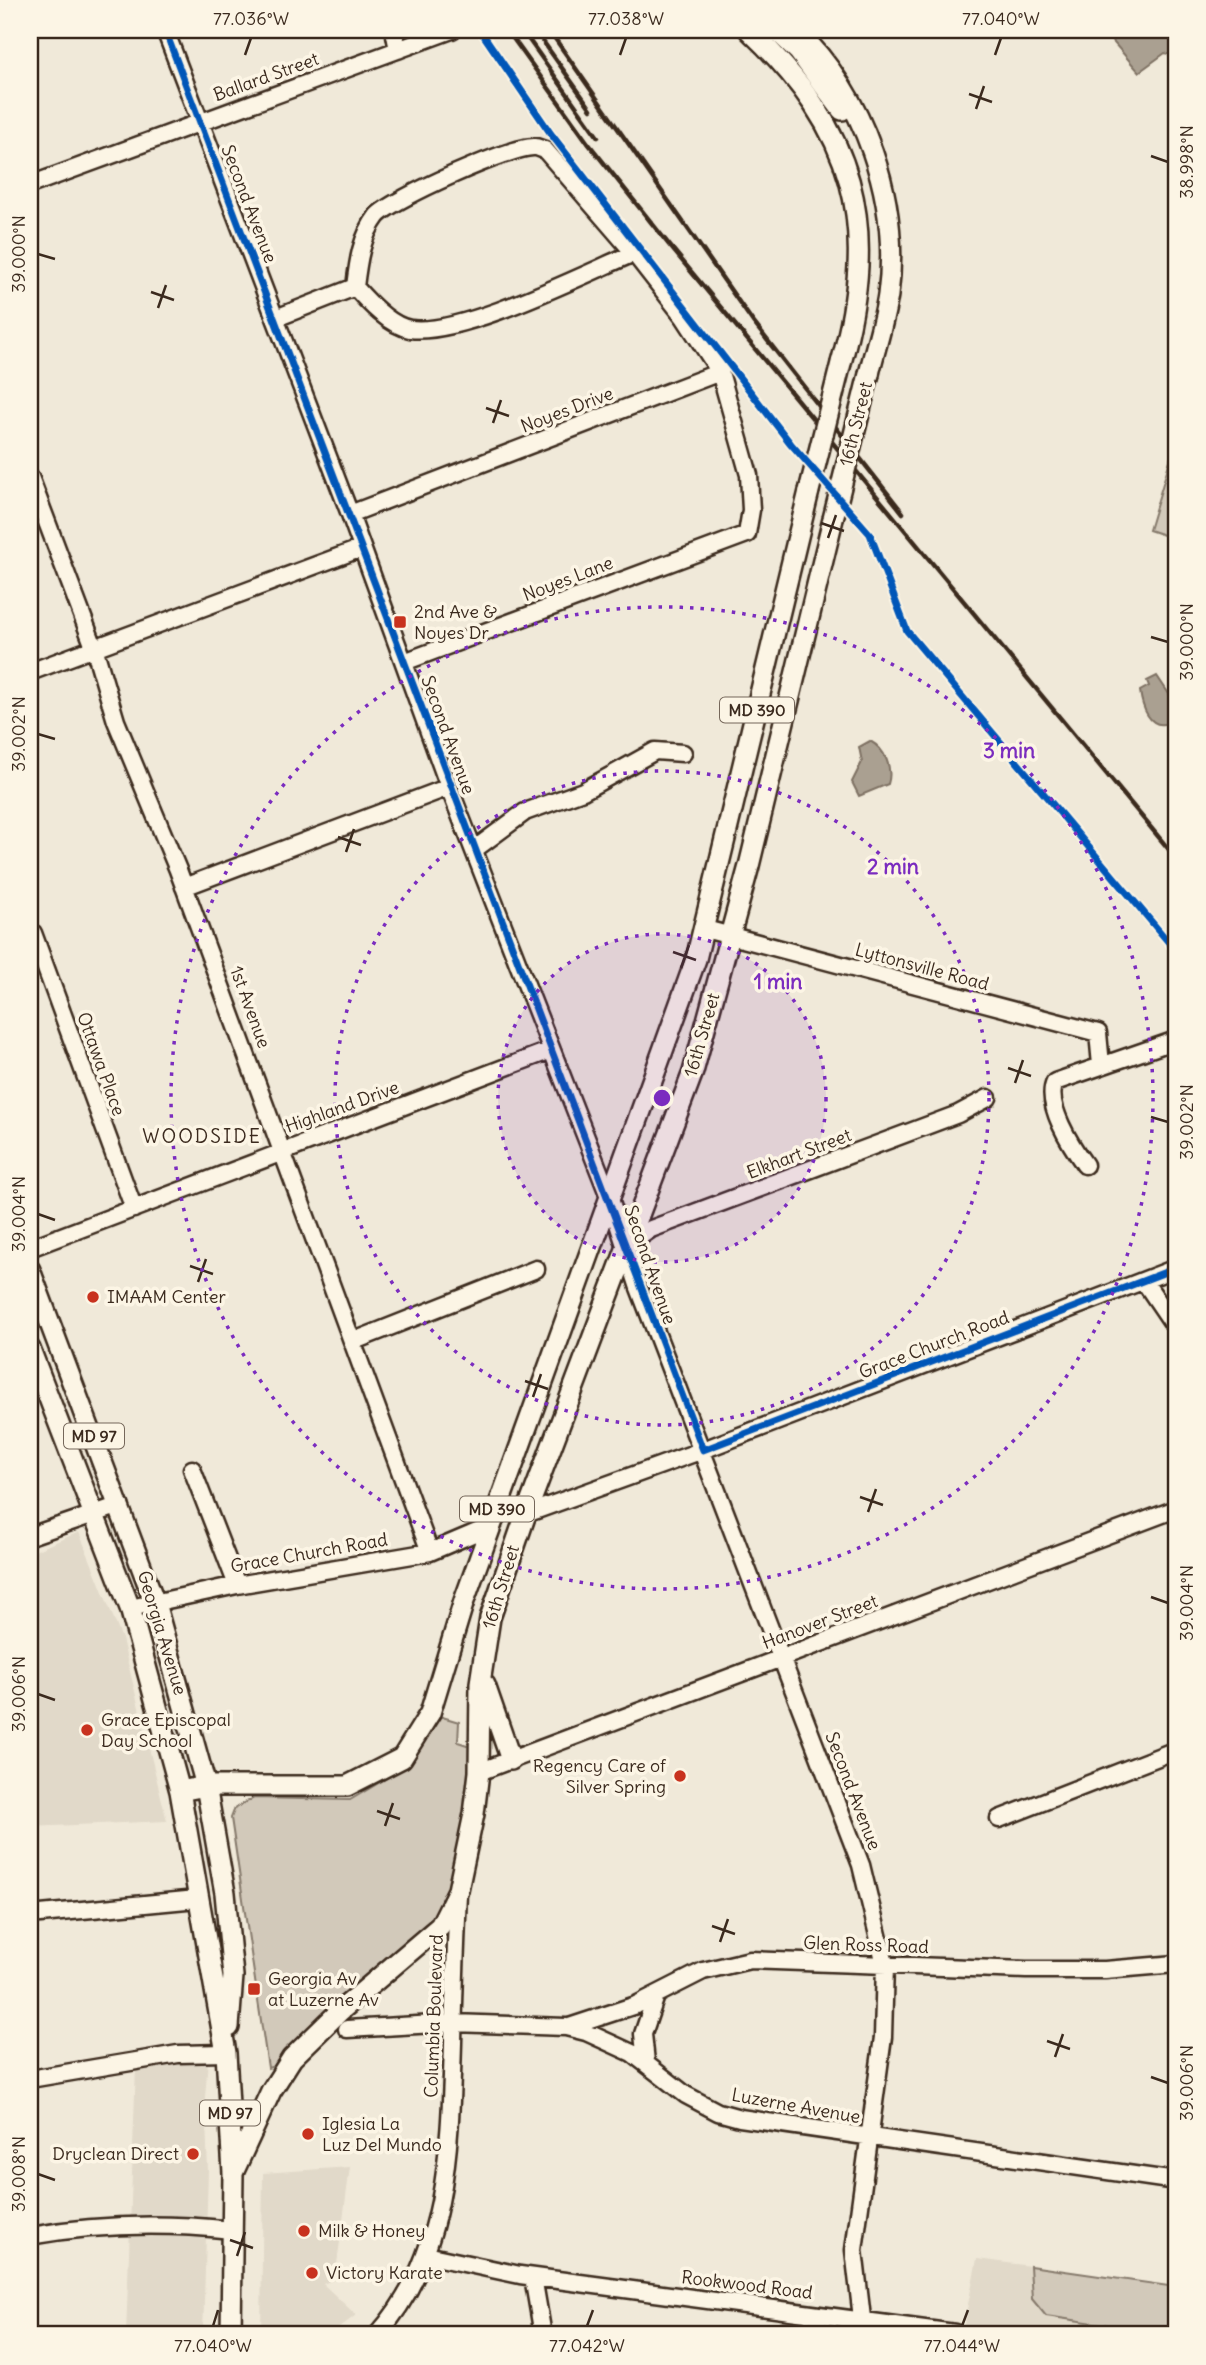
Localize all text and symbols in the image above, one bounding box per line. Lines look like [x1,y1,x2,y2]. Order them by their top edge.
text: 77.036°W [213,7,289,30]
text: 77.038°W [588,7,664,30]
text: 77.040°W [962,7,1040,30]
street label: Ballard Street [210,47,322,106]
text: 38.998°N [1175,125,1198,199]
street label: Second Avenue [216,142,283,266]
text: 39.000°N [7,215,30,293]
street label: 16th Street [834,379,877,469]
street label: Noyes Drive [517,381,616,438]
street label: Noyes Lane [519,551,616,606]
place label: 2nd Ave & Noyes Dr [414,600,497,644]
text: 39.000°N [1175,603,1198,681]
marker: 2nd Ave & Noyes Dr [392,614,408,630]
street label: Second Avenue [416,672,481,797]
text: 39.002°N [7,696,30,772]
road number: MD 390 [720,698,794,722]
text: 3 min [983,737,1035,764]
text: 2 min [867,853,919,880]
street label: Lyttonsville Road [853,938,992,996]
street label: 1st Avenue [225,962,276,1051]
text: 1 min [754,968,802,995]
street label: 16th Street [679,990,724,1080]
street label: Ottawa Place [72,1009,131,1119]
street label: Highland Drive [282,1075,402,1138]
text: 39.002°N [1175,1084,1198,1160]
centre of rings [650,1086,674,1110]
street label: Elkhart Street [743,1123,854,1184]
district label: WOODSIDE [142,1124,262,1148]
text: 39.004°N [7,1176,30,1252]
street label: Second Avenue [619,1202,682,1327]
place label: IMAAM Center [107,1285,226,1308]
marker: IMAAM Center [85,1289,101,1305]
street label: Grace Church Road [855,1305,1013,1384]
road number: MD 97 [64,1424,124,1448]
road number: MD 390 [460,1497,534,1522]
street label: Grace Church Road [229,1527,390,1578]
street label: 16th Street [477,1542,524,1631]
text: 39.004°N [1175,1565,1198,1641]
street label: Georgia Avenue [133,1568,192,1698]
street label: Hanover Street [759,1589,881,1654]
text: 39.006°N [7,1656,30,1732]
place label: Grace Episcopal Day School [101,1708,231,1752]
marker: Grace Episcopal Day School [79,1722,95,1738]
street label: Second Avenue [820,1729,887,1853]
place label: Regency Care of Silver Spring [533,1754,667,1798]
marker: Regency Care of Silver Spring [672,1768,688,1784]
street label: Glen Ross Road [803,1931,930,1958]
street label: Columbia Boulevard [419,1934,448,2098]
place label: Georgia Av at Luzerne Av [268,1967,379,2011]
marker: Georgia Av at Luzerne Av [246,1981,262,1997]
text: 39.006°N [1175,2045,1198,2121]
street label: Luzerne Avenue [730,2083,862,2128]
road number: MD 97 [200,2100,260,2126]
place label: Iglesia La Luz Del Mundo [322,2112,442,2156]
marker: Iglesia La Luz Del Mundo [300,2126,316,2142]
text: 39.008°N [7,2136,30,2212]
place label: Dryclean Direct [52,2142,179,2165]
marker: Dryclean Direct [185,2146,201,2162]
place label: Milk & Honey [318,2219,426,2242]
marker: Milk & Honey [296,2223,312,2239]
place label: Victory Karate [326,2261,443,2284]
marker: Victory Karate [304,2265,320,2281]
street label: Rookwood Road [680,2265,814,2304]
text: 77.040°W [174,2334,252,2357]
text: 77.042°W [549,2334,625,2357]
text: 77.044°W [924,2334,1000,2357]

